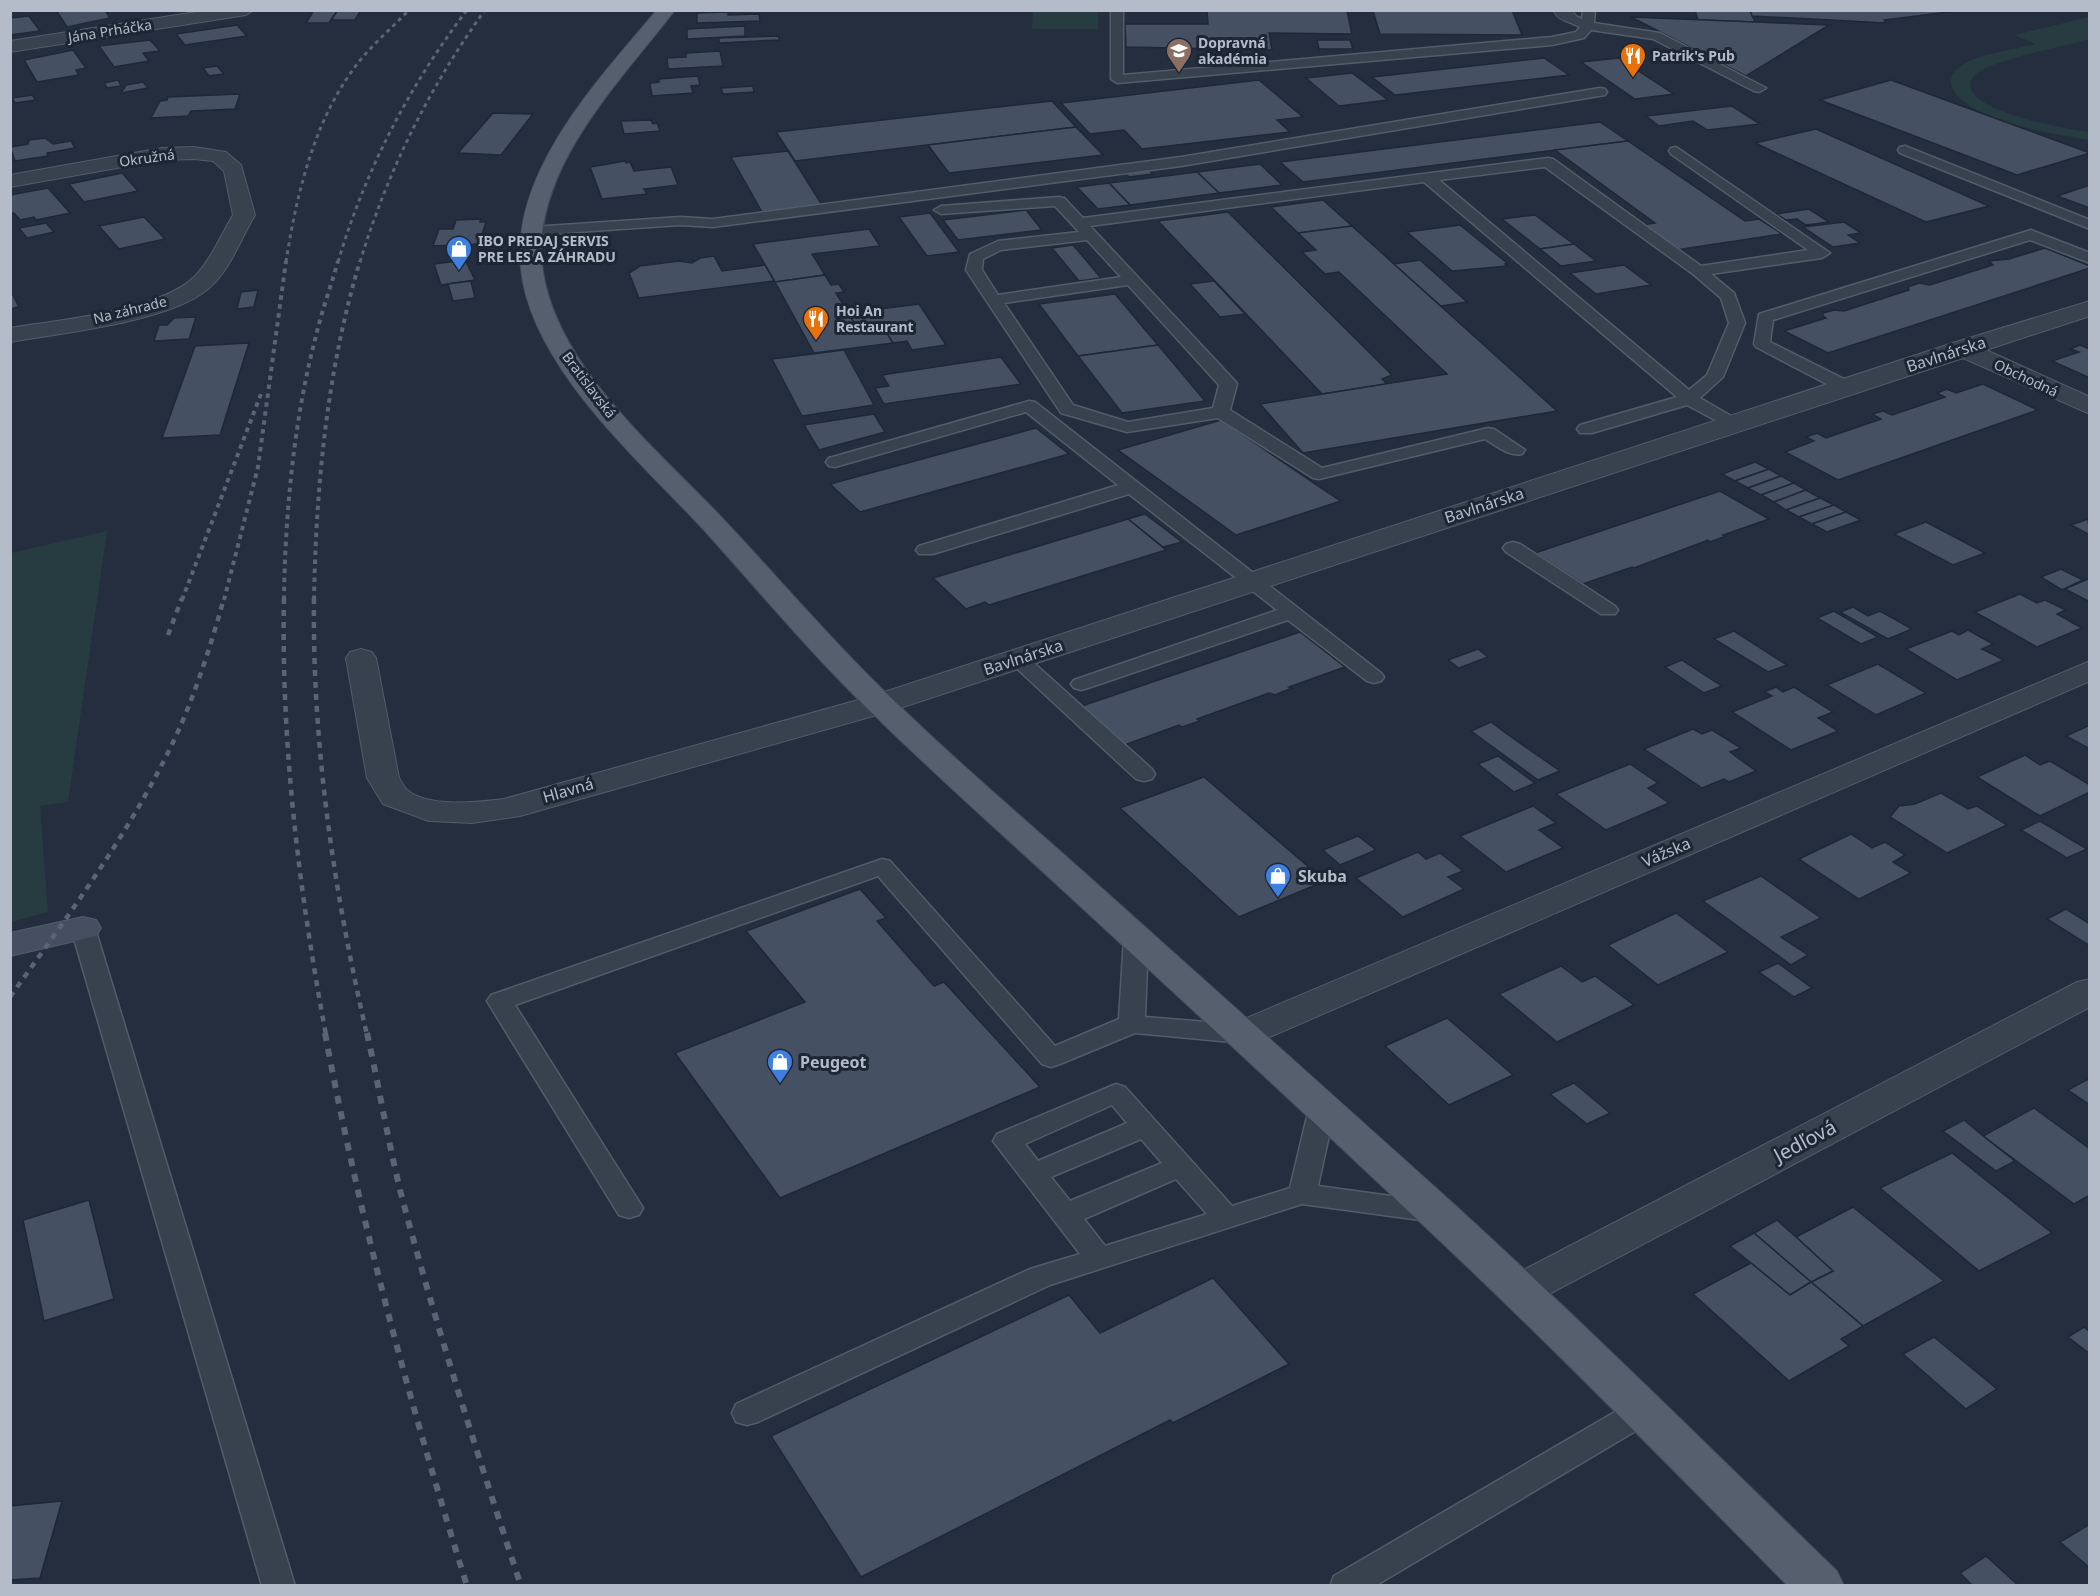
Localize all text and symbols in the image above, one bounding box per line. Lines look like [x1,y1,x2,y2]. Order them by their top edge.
street label: Jána Prháčka [65,15,153,47]
place label: Dopravná akadémia [1198,33,1267,68]
school or university icon: Dopravná akadémia [1164,36,1194,74]
restaurant icon: Patrik's Pub [1618,41,1648,79]
place label: Patrik's Pub [1652,46,1735,65]
street label: Okružná [118,144,176,171]
place label: IBO PREDAJ SERVIS PRE LES A ZÁHRADU [478,231,616,266]
shop icon: IBO PREDAJ SERVIS PRE LES A ZÁHRADU [444,234,474,272]
street label: Na záhrade [91,291,169,328]
place label: Hoi An Restaurant [836,301,914,336]
restaurant icon: Hoi An Restaurant [801,304,831,342]
street label: Bavlnárska [1903,331,1989,377]
street label: Bratislavská [558,348,621,422]
street label: Obchodná [1991,354,2061,401]
street label: Bavlnárska [1441,482,1527,528]
street label: Bavlnárska [980,634,1066,680]
street label: Hlavná [540,772,596,808]
street label: Vážska [1638,832,1694,872]
shop icon: Skuba [1263,861,1293,899]
place label: Skuba [1298,865,1347,887]
shop icon: Peugeot [765,1047,795,1085]
place label: Peugeot [800,1051,867,1073]
street label: Jedľová [1767,1113,1841,1169]

